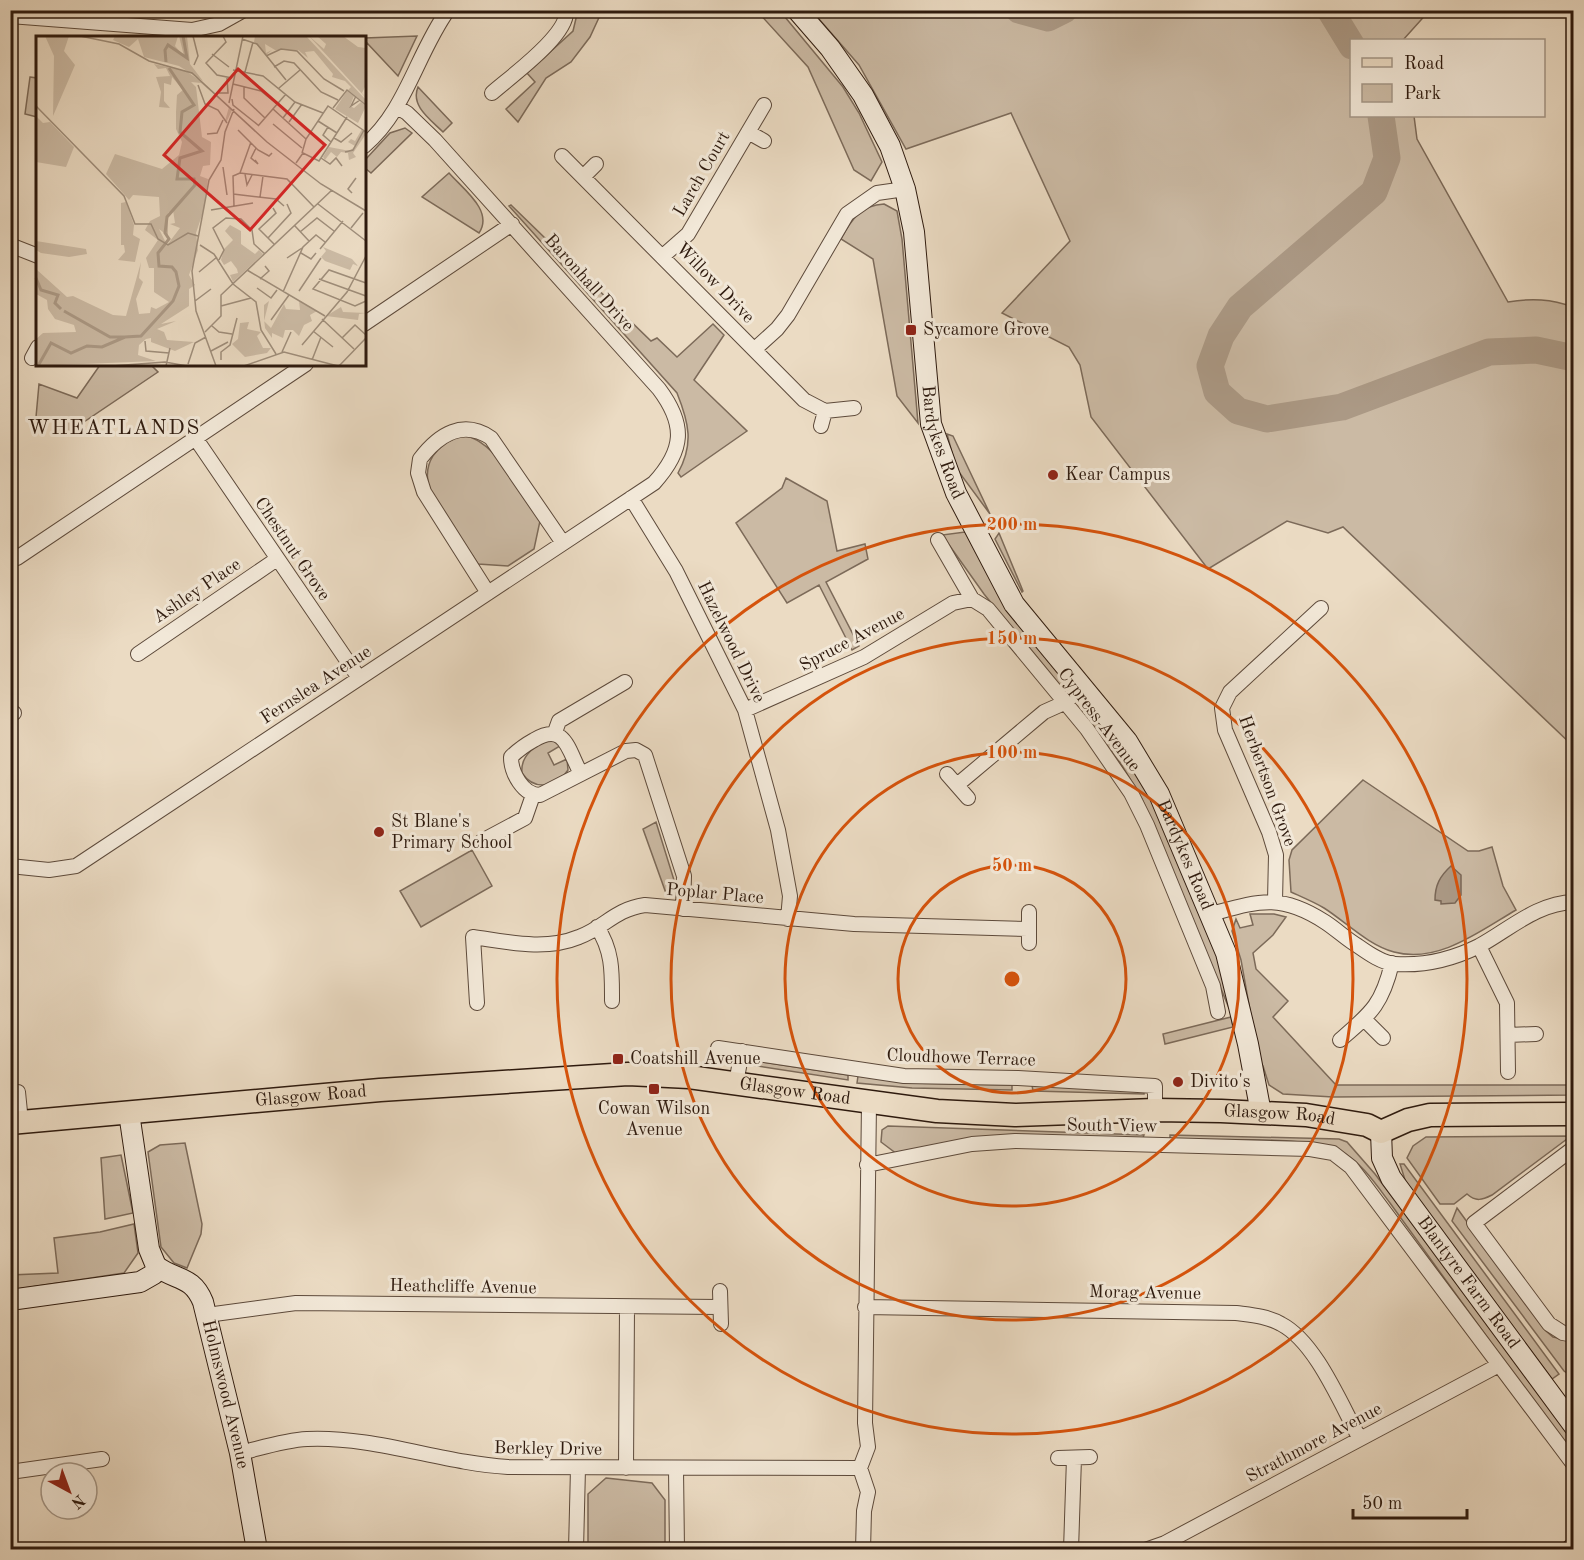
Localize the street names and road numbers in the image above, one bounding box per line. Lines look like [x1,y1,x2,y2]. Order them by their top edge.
street label: Larch Court [670,128,734,220]
street label: Baronhall Drive [541,231,637,335]
street label: Willow Drive [672,239,758,327]
street label: Bardykes Road [919,385,967,503]
street label: Chestnut Grove [251,494,333,604]
street label: Ashley Place [150,555,244,627]
street label: Hazelwood Drive [694,578,768,706]
street label: Spruce Avenue [797,605,907,675]
street label: Fernslea Avenue [257,643,375,727]
street label: Cypress Avenue [1054,665,1144,775]
street label: Herbertson Grove [1235,713,1299,849]
street label: Bardykes Road [1153,797,1216,913]
street label: Poplar Place [665,881,765,907]
street label: Cloudhowe Terrace [886,1046,1036,1070]
street label: Glasgow Road [738,1075,852,1108]
street label: Glasgow Road [254,1082,367,1110]
street label: Glasgow Road [1223,1102,1336,1129]
street label: South View [1066,1116,1158,1136]
street label: Blantyre Farm Road [1414,1213,1523,1352]
street label: Heathcliffe Avenue [389,1277,537,1297]
street label: Morag Avenue [1089,1283,1201,1303]
street label: Holmswood Avenue [199,1318,252,1470]
street label: Strathmore Avenue [1243,1400,1385,1486]
street label: Berkley Drive [494,1439,602,1459]

